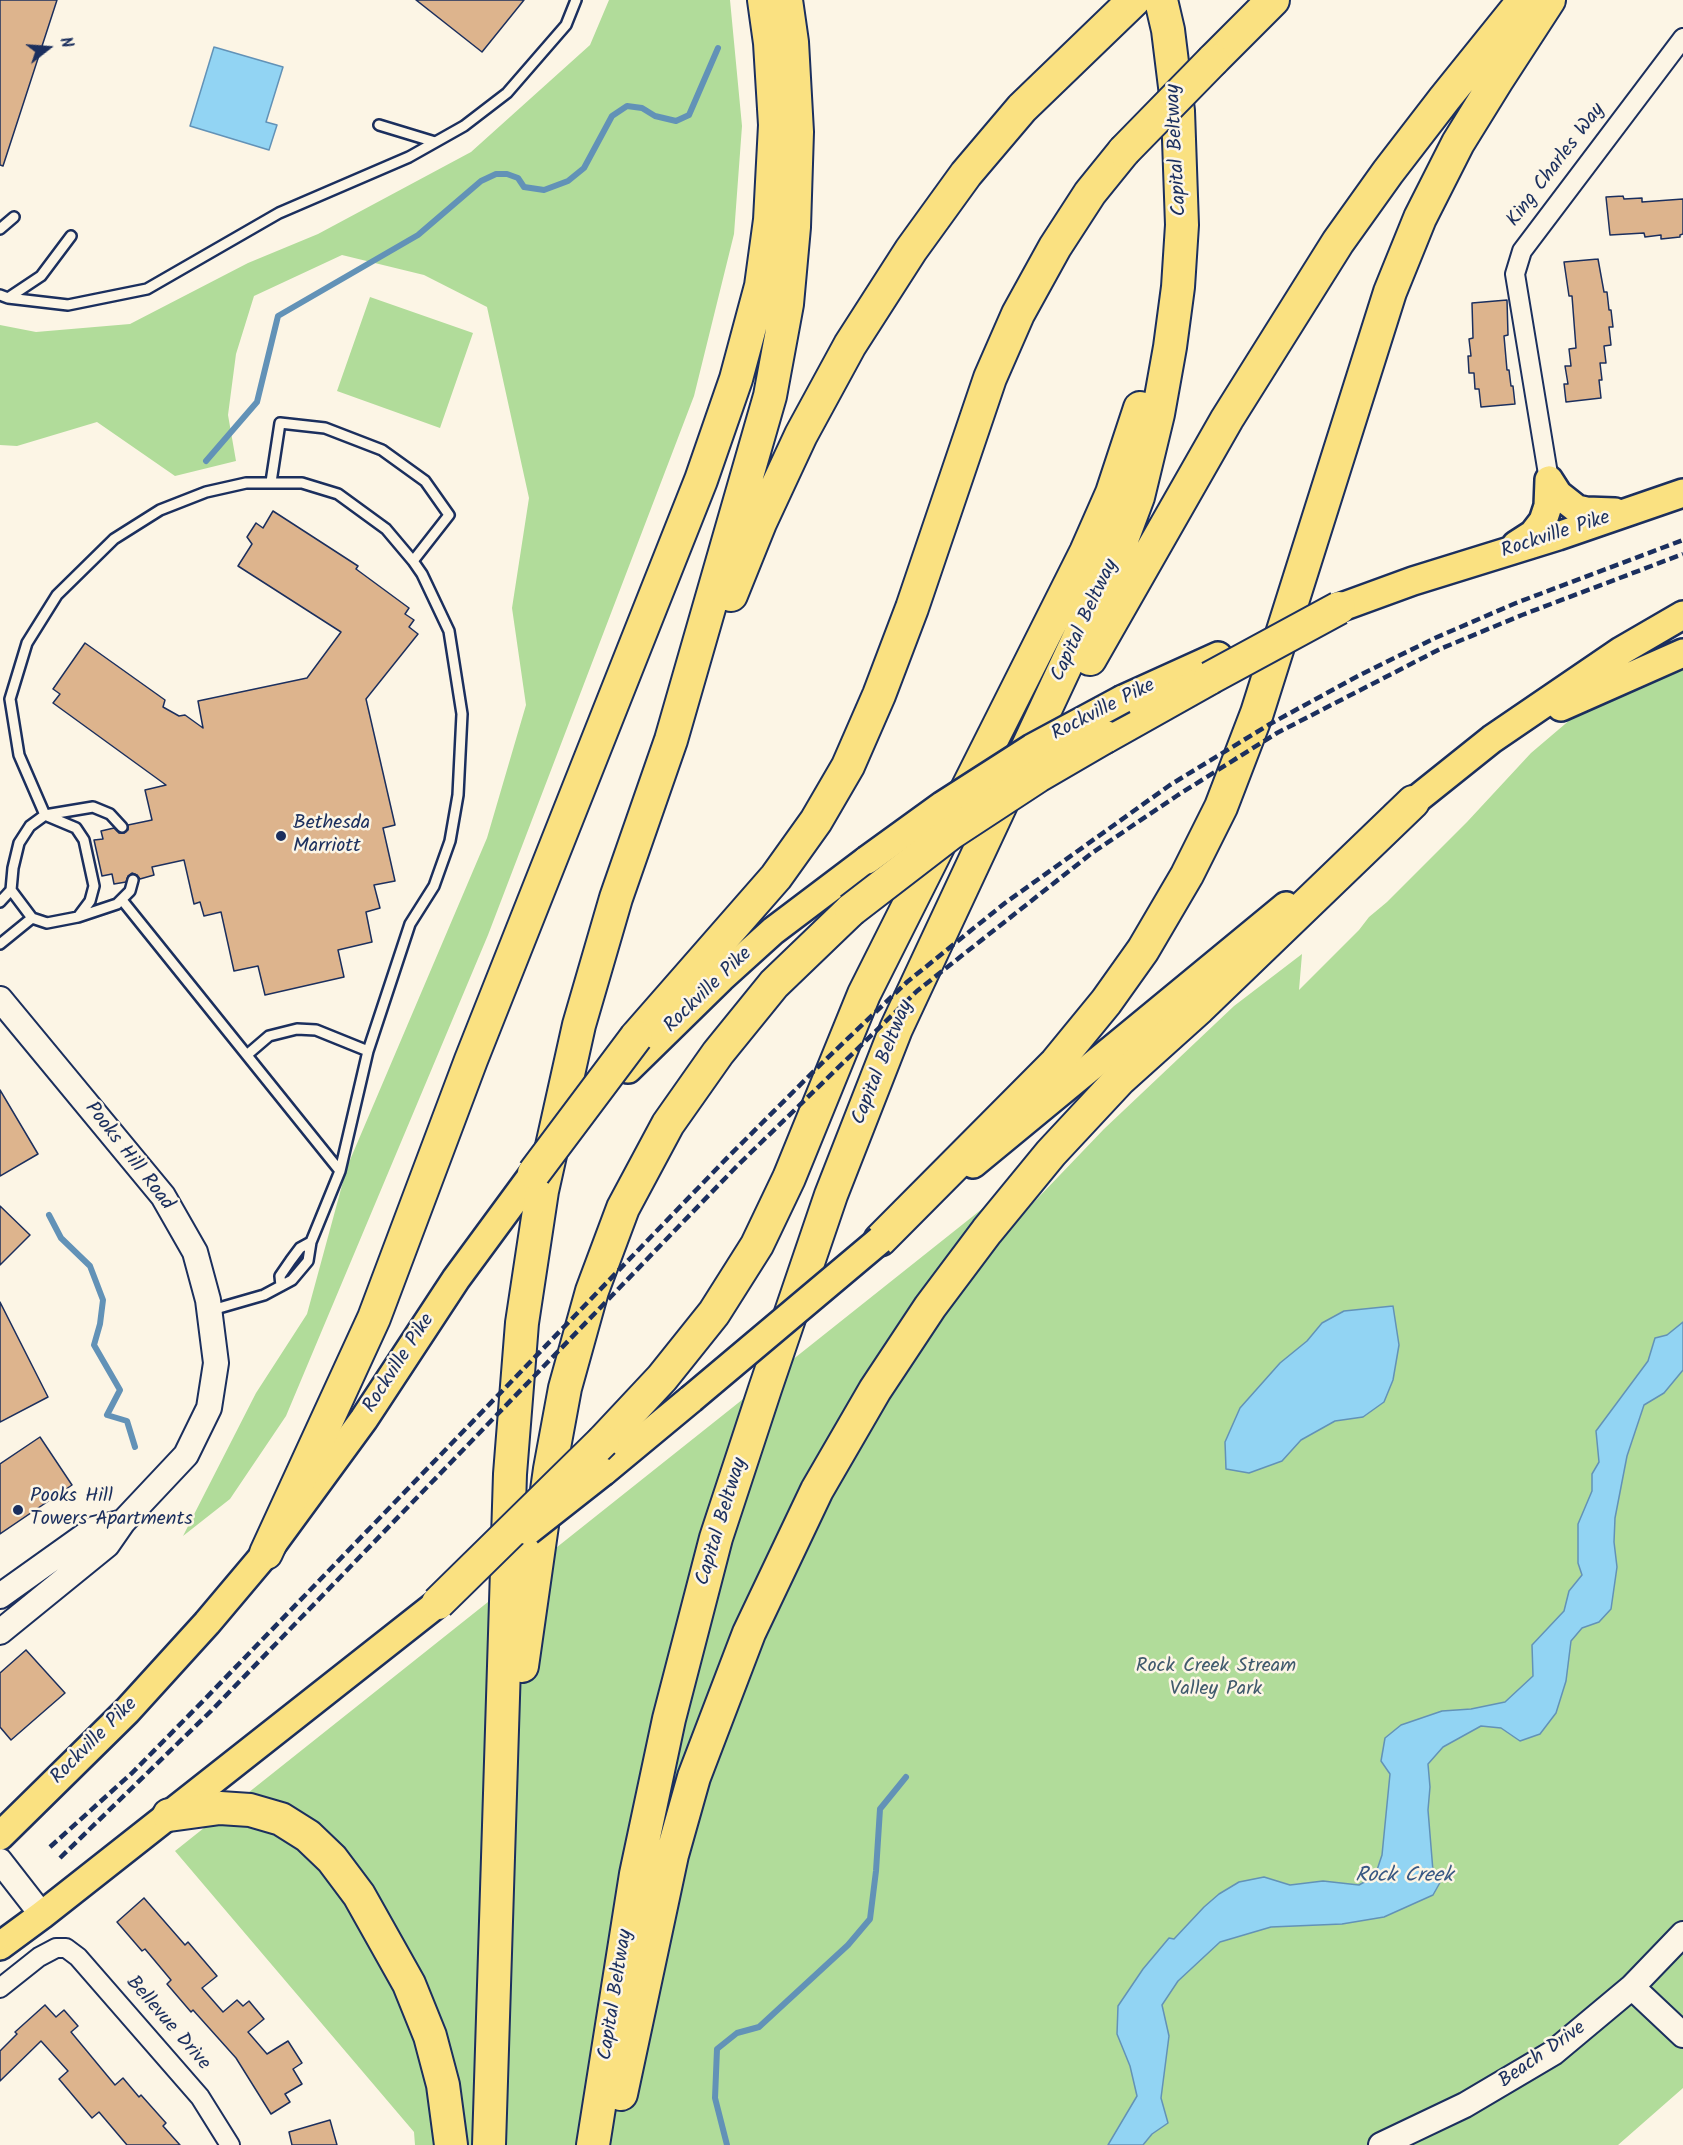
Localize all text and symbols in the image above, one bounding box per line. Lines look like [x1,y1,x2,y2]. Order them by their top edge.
north arrow [18,18,78,78]
text: N [52,34,79,51]
street label: Capital Beltway [1163,83,1193,217]
street label: King Charles Way [1503,100,1611,232]
street label: Rockville Pike [1499,507,1613,565]
street label: Capital Beltway [1047,556,1125,686]
street label: Rockville Pike [1048,675,1160,747]
place label: Bethesda Marriott [293,813,370,860]
marker: Bethesda Marriott [274,829,288,843]
street label: Rockville Pike [660,943,758,1039]
street label: Capital Beltway [848,997,920,1129]
street label: Pooks Hill Road [78,1098,178,1216]
street label: Rockville Pike [359,1310,441,1418]
street label: Capital Beltway [692,1455,754,1589]
place label: Pooks Hill Towers Apartments [30,1486,193,1533]
marker: Pooks Hill Towers Apartments [11,1503,25,1517]
park label: Rock Creek Stream Valley Park [1136,1656,1296,1703]
street label: Rockville Pike [47,1694,143,1790]
water label: Rock Creek [1355,1864,1453,1890]
street label: Capital Beltway [595,1928,639,2062]
street label: Bellevue Drive [119,1972,215,2076]
street label: Beach Drive [1495,2017,1591,2095]

